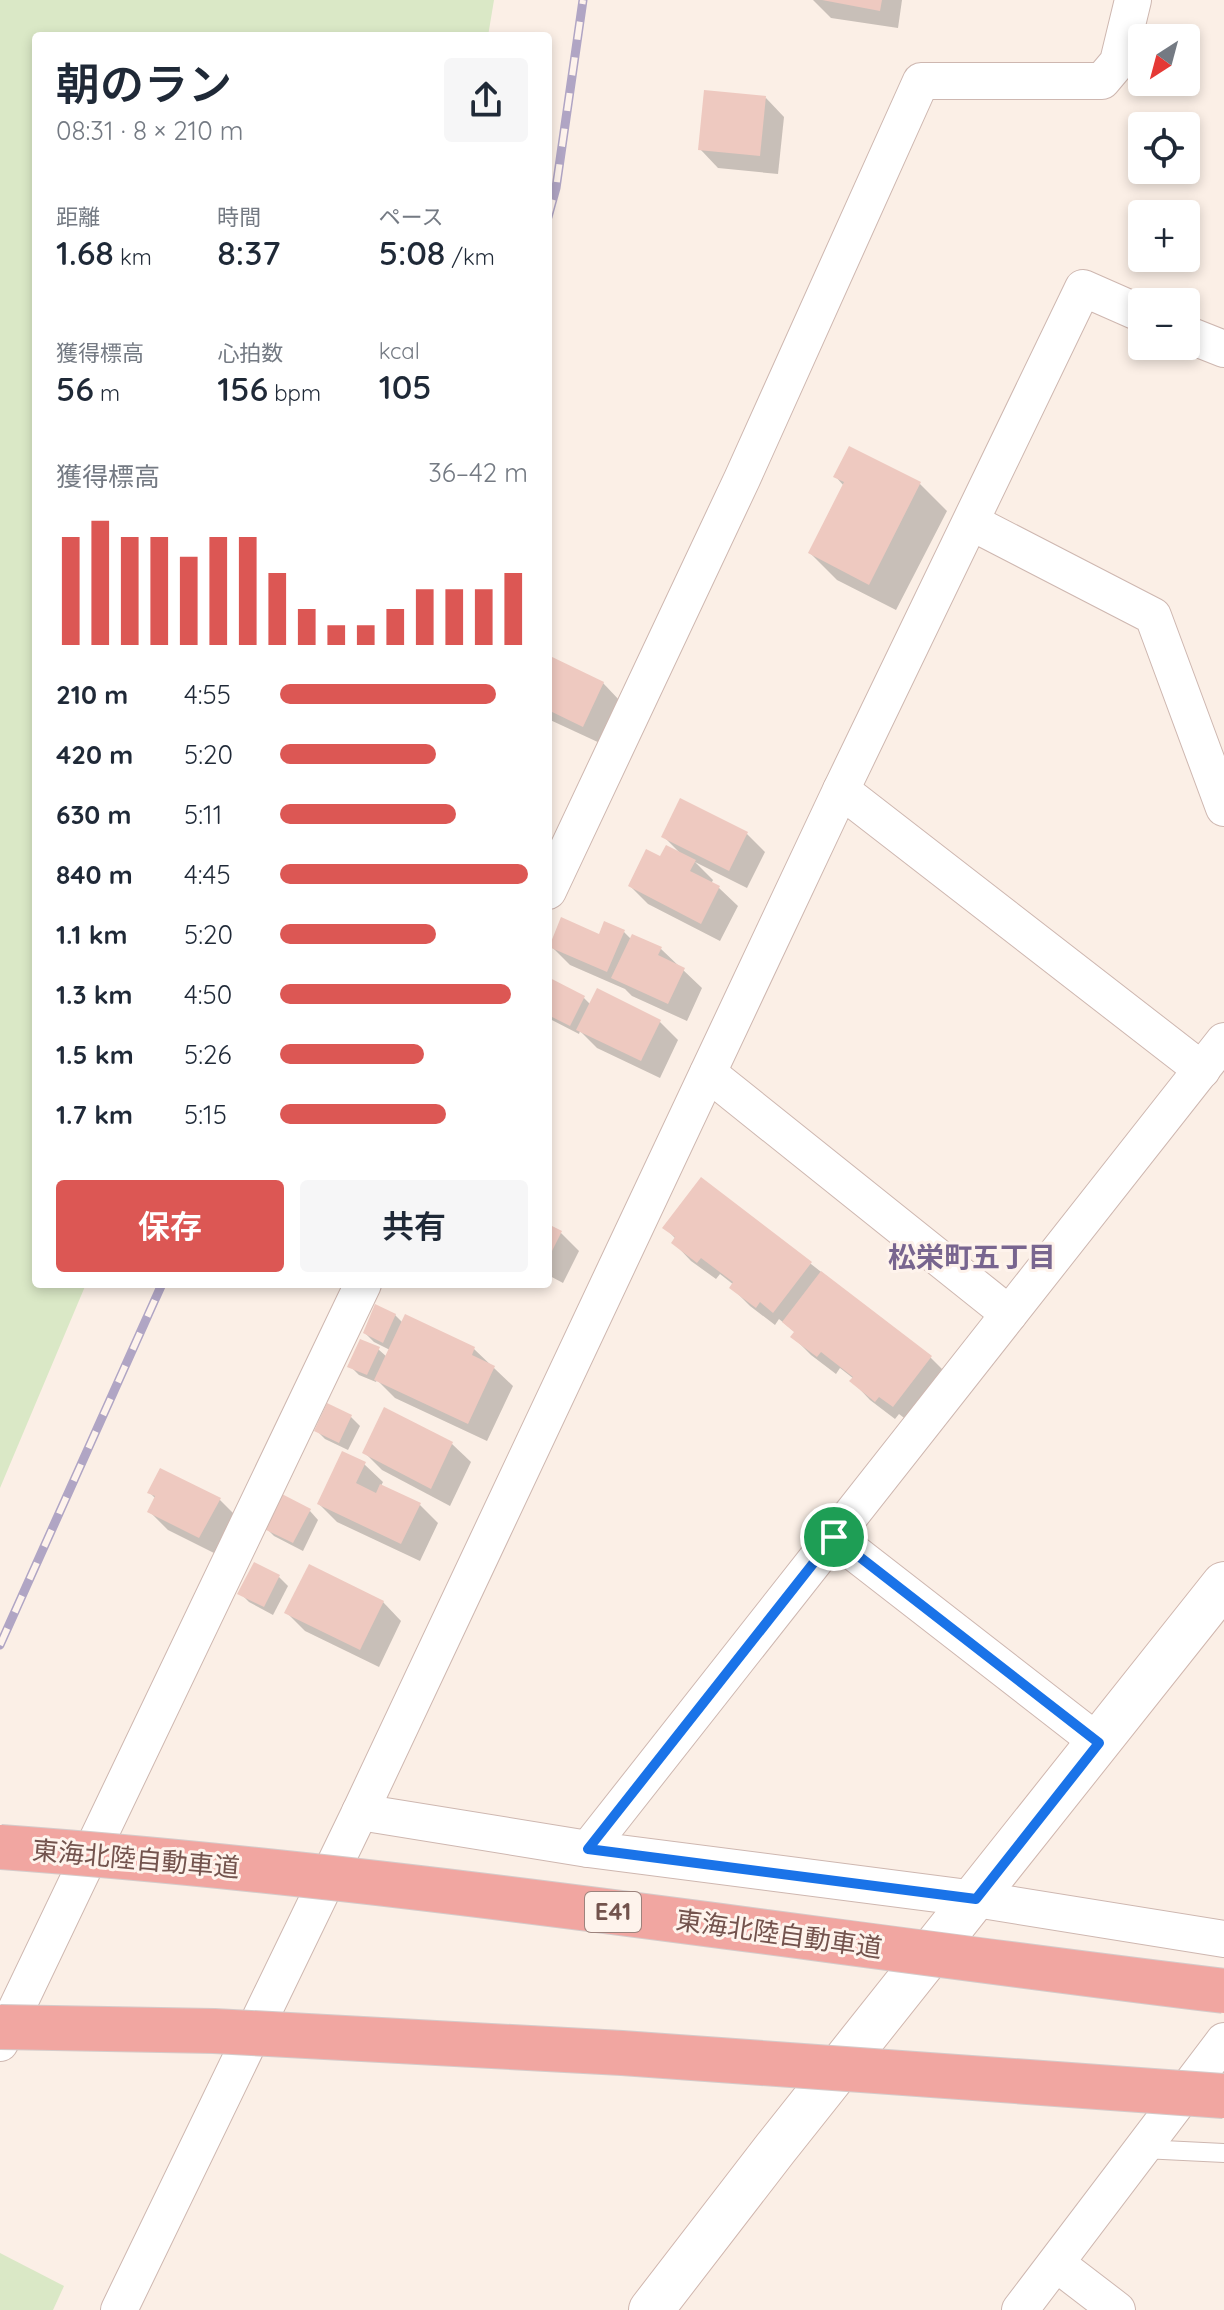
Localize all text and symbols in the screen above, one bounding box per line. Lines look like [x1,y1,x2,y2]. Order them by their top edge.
north arrow [1128,24,1200,96]
map controls [1128,24,1200,360]
text: 朝のラン [56,56,232,111]
button: share [444,58,528,142]
button: locate [1128,112,1200,184]
text: 08:31 · 8 × 210 m [56,114,243,147]
button: + [1128,200,1200,272]
text: 距離 [56,203,100,231]
text: 時間 [217,203,261,231]
text: ペース [379,203,444,231]
text: 1.68 [56,231,114,274]
text: 8:37 [217,231,281,274]
text: 5:08 [379,231,445,274]
text: km [114,243,152,271]
text: /km [445,243,495,271]
button: − [1128,288,1200,360]
text: kcal [379,337,420,365]
text: 獲得標高 [56,339,144,367]
text: 心拍数 [217,339,283,367]
text: 105 [379,365,432,408]
text: 56 [56,367,94,410]
text: 156 [217,367,268,410]
text: m [94,379,120,407]
text: bpm [268,379,321,407]
text: 36–42 m [428,456,528,489]
text: 獲得標高 [56,460,160,493]
text: 210 m [56,678,128,711]
text: 4:55 [184,678,231,711]
text: 420 m [56,738,133,771]
text: 5:20 [184,738,233,771]
text: 630 m [56,798,132,831]
text: 5:11 [184,798,222,831]
text: 840 m [56,858,133,891]
text: 4:45 [184,858,231,891]
text: 1.1 km [56,918,127,951]
text: 5:20 [184,918,233,951]
text: 1.3 km [56,978,133,1011]
text: 4:50 [184,978,232,1011]
text: 1.5 km [56,1038,134,1071]
text: 5:26 [184,1038,231,1071]
text: 1.7 km [56,1098,133,1131]
text: 5:15 [184,1098,227,1131]
button: 保存 [56,1180,284,1272]
button: 共有 [300,1180,528,1272]
district label: 松栄町五丁目 [888,1239,1056,1274]
pin [800,1503,868,1571]
icon: arrive [812,1515,856,1559]
street label: 東海北陸自動車道 [31,1833,241,1884]
road number: E41 [585,1892,641,1932]
street label: 東海北陸自動車道 [674,1903,884,1964]

